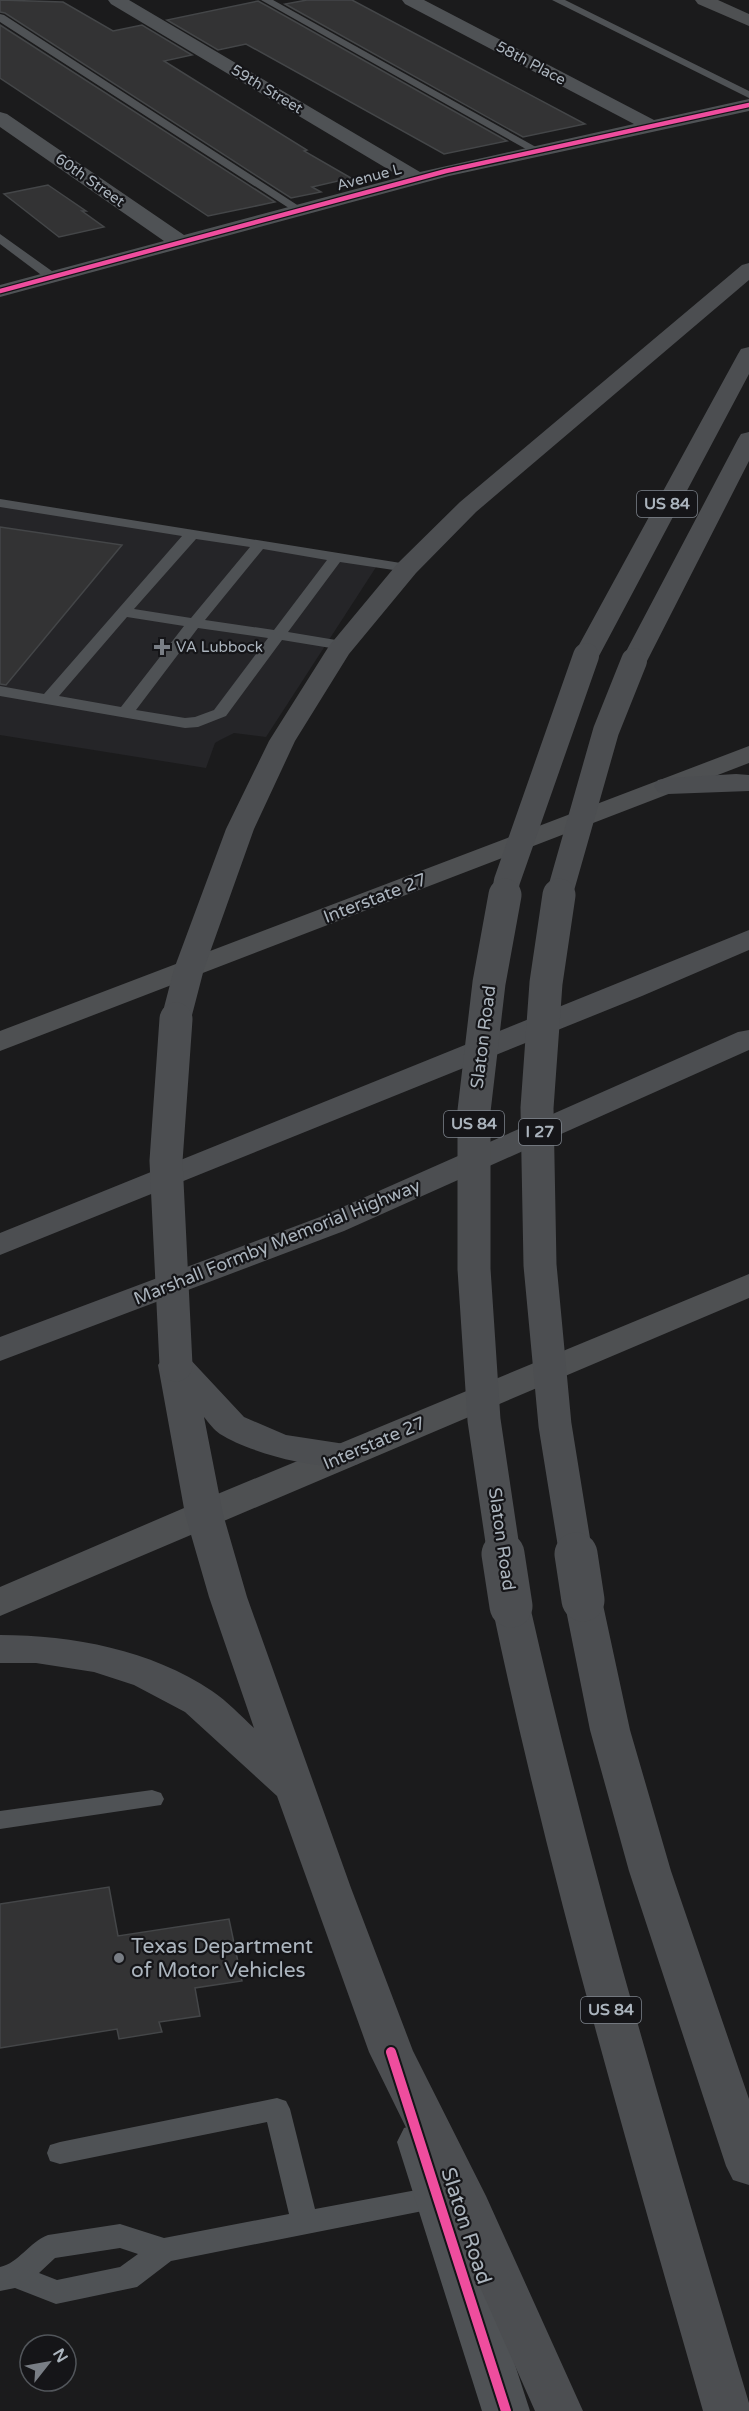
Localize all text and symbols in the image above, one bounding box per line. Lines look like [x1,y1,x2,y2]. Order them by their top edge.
street label: 58th Place [493,37,569,89]
street label: 59th Street [228,61,306,118]
street label: 60th Street [52,150,128,211]
street label: Avenue L [335,160,404,194]
road number: US 84 [637,491,697,517]
marker: VA Lubbock [153,638,171,656]
place label: VA Lubbock [176,638,263,656]
street label: Interstate 27 [320,868,430,928]
street label: Slaton Road [466,984,500,1090]
road number: US 84 [444,1111,504,1137]
road number: I 27 [519,1119,561,1145]
street label: Marshall Formby Memorial Highway [130,1174,424,1310]
street label: Interstate 27 [319,1412,429,1474]
street label: Slaton Road [484,1486,520,1592]
place label: Texas Department of Motor Vehicles [131,1934,313,1983]
marker: Texas Department of Motor Vehicles [112,1951,126,1965]
road number: US 84 [581,1997,641,2023]
street label: Slaton Road [435,2164,497,2288]
north arrow [18,2333,78,2393]
text: N [48,2345,72,2366]

